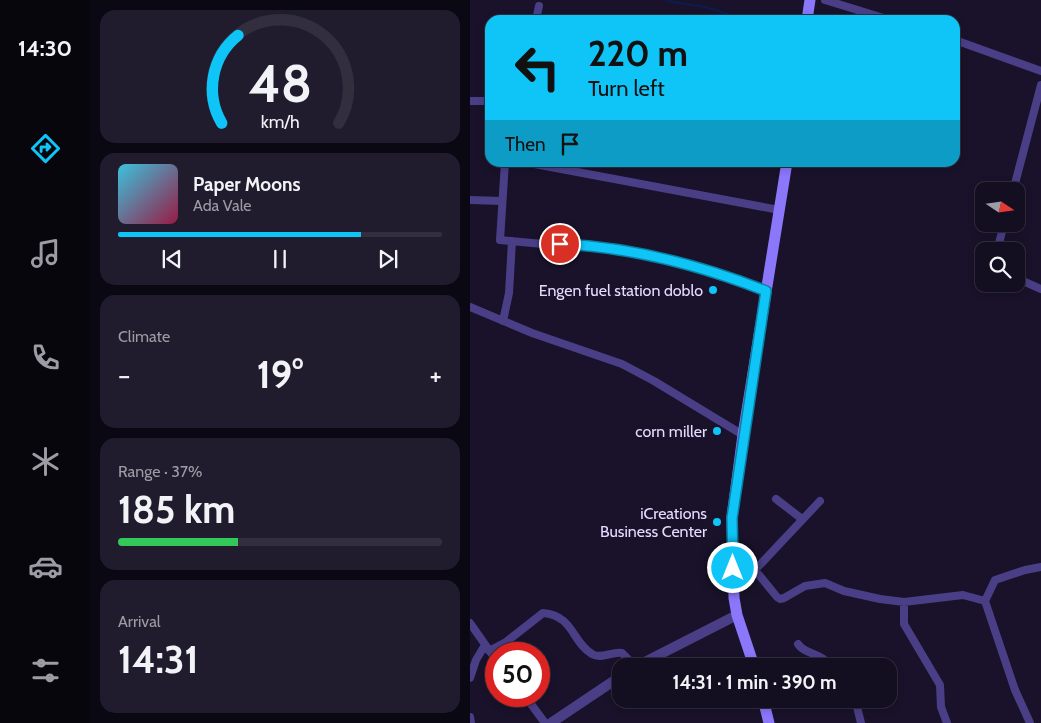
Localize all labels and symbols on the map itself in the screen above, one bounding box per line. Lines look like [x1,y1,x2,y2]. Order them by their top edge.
north arrow [975,182,1025,232]
pin [539,223,581,265]
place label: Engen fuel station doblo [539,281,703,300]
marker: Engen fuel station doblo [707,284,719,296]
place label: corn miller [635,422,708,441]
marker: corn miller [711,425,723,437]
place label: iCreations Business Center [600,504,708,541]
marker: iCreations Business Center [711,516,723,528]
position arrow [706,541,758,593]
speed limit sign: 50 [485,642,550,707]

